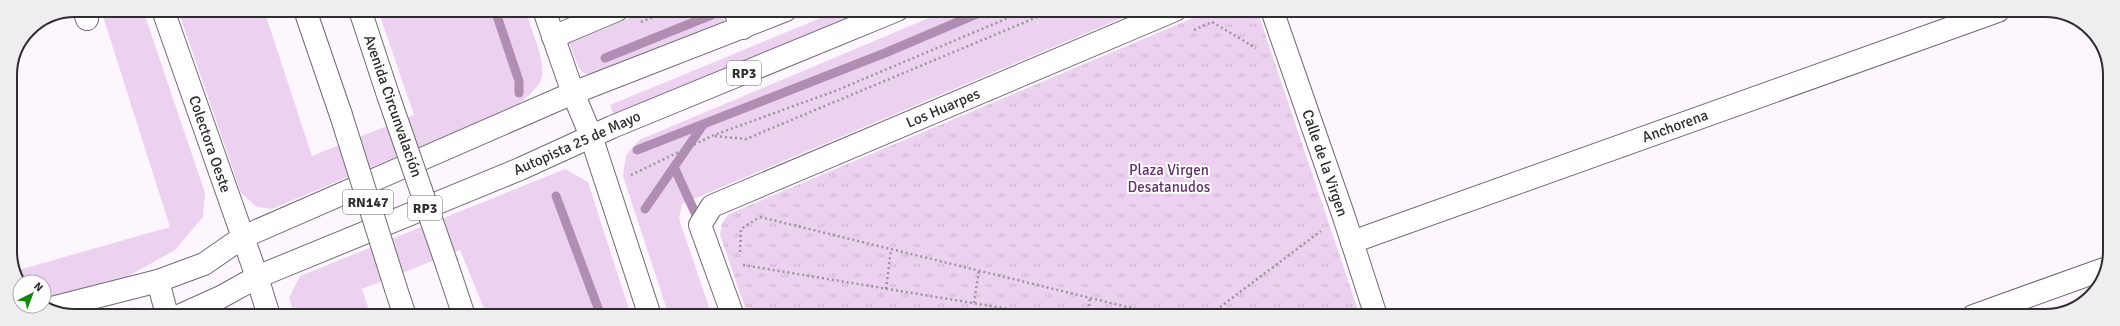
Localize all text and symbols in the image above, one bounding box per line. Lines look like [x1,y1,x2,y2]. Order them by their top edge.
street label: Avenida Circunvalación [360,32,426,180]
road number: RP3 [727,61,761,85]
street label: Los Huarpes [903,84,983,132]
street label: Colectora Oeste [185,93,235,195]
street label: Anchorena [1640,106,1710,146]
street label: Autopista 25 de Mayo [511,107,644,179]
street label: Calle de la Virgen [1298,107,1352,219]
park label: Plaza Virgen Desatanudos [1128,161,1211,196]
road number: RN147 [343,190,393,214]
road number: RP3 [408,196,442,220]
north arrow [12,274,52,314]
text: N [31,280,46,294]

